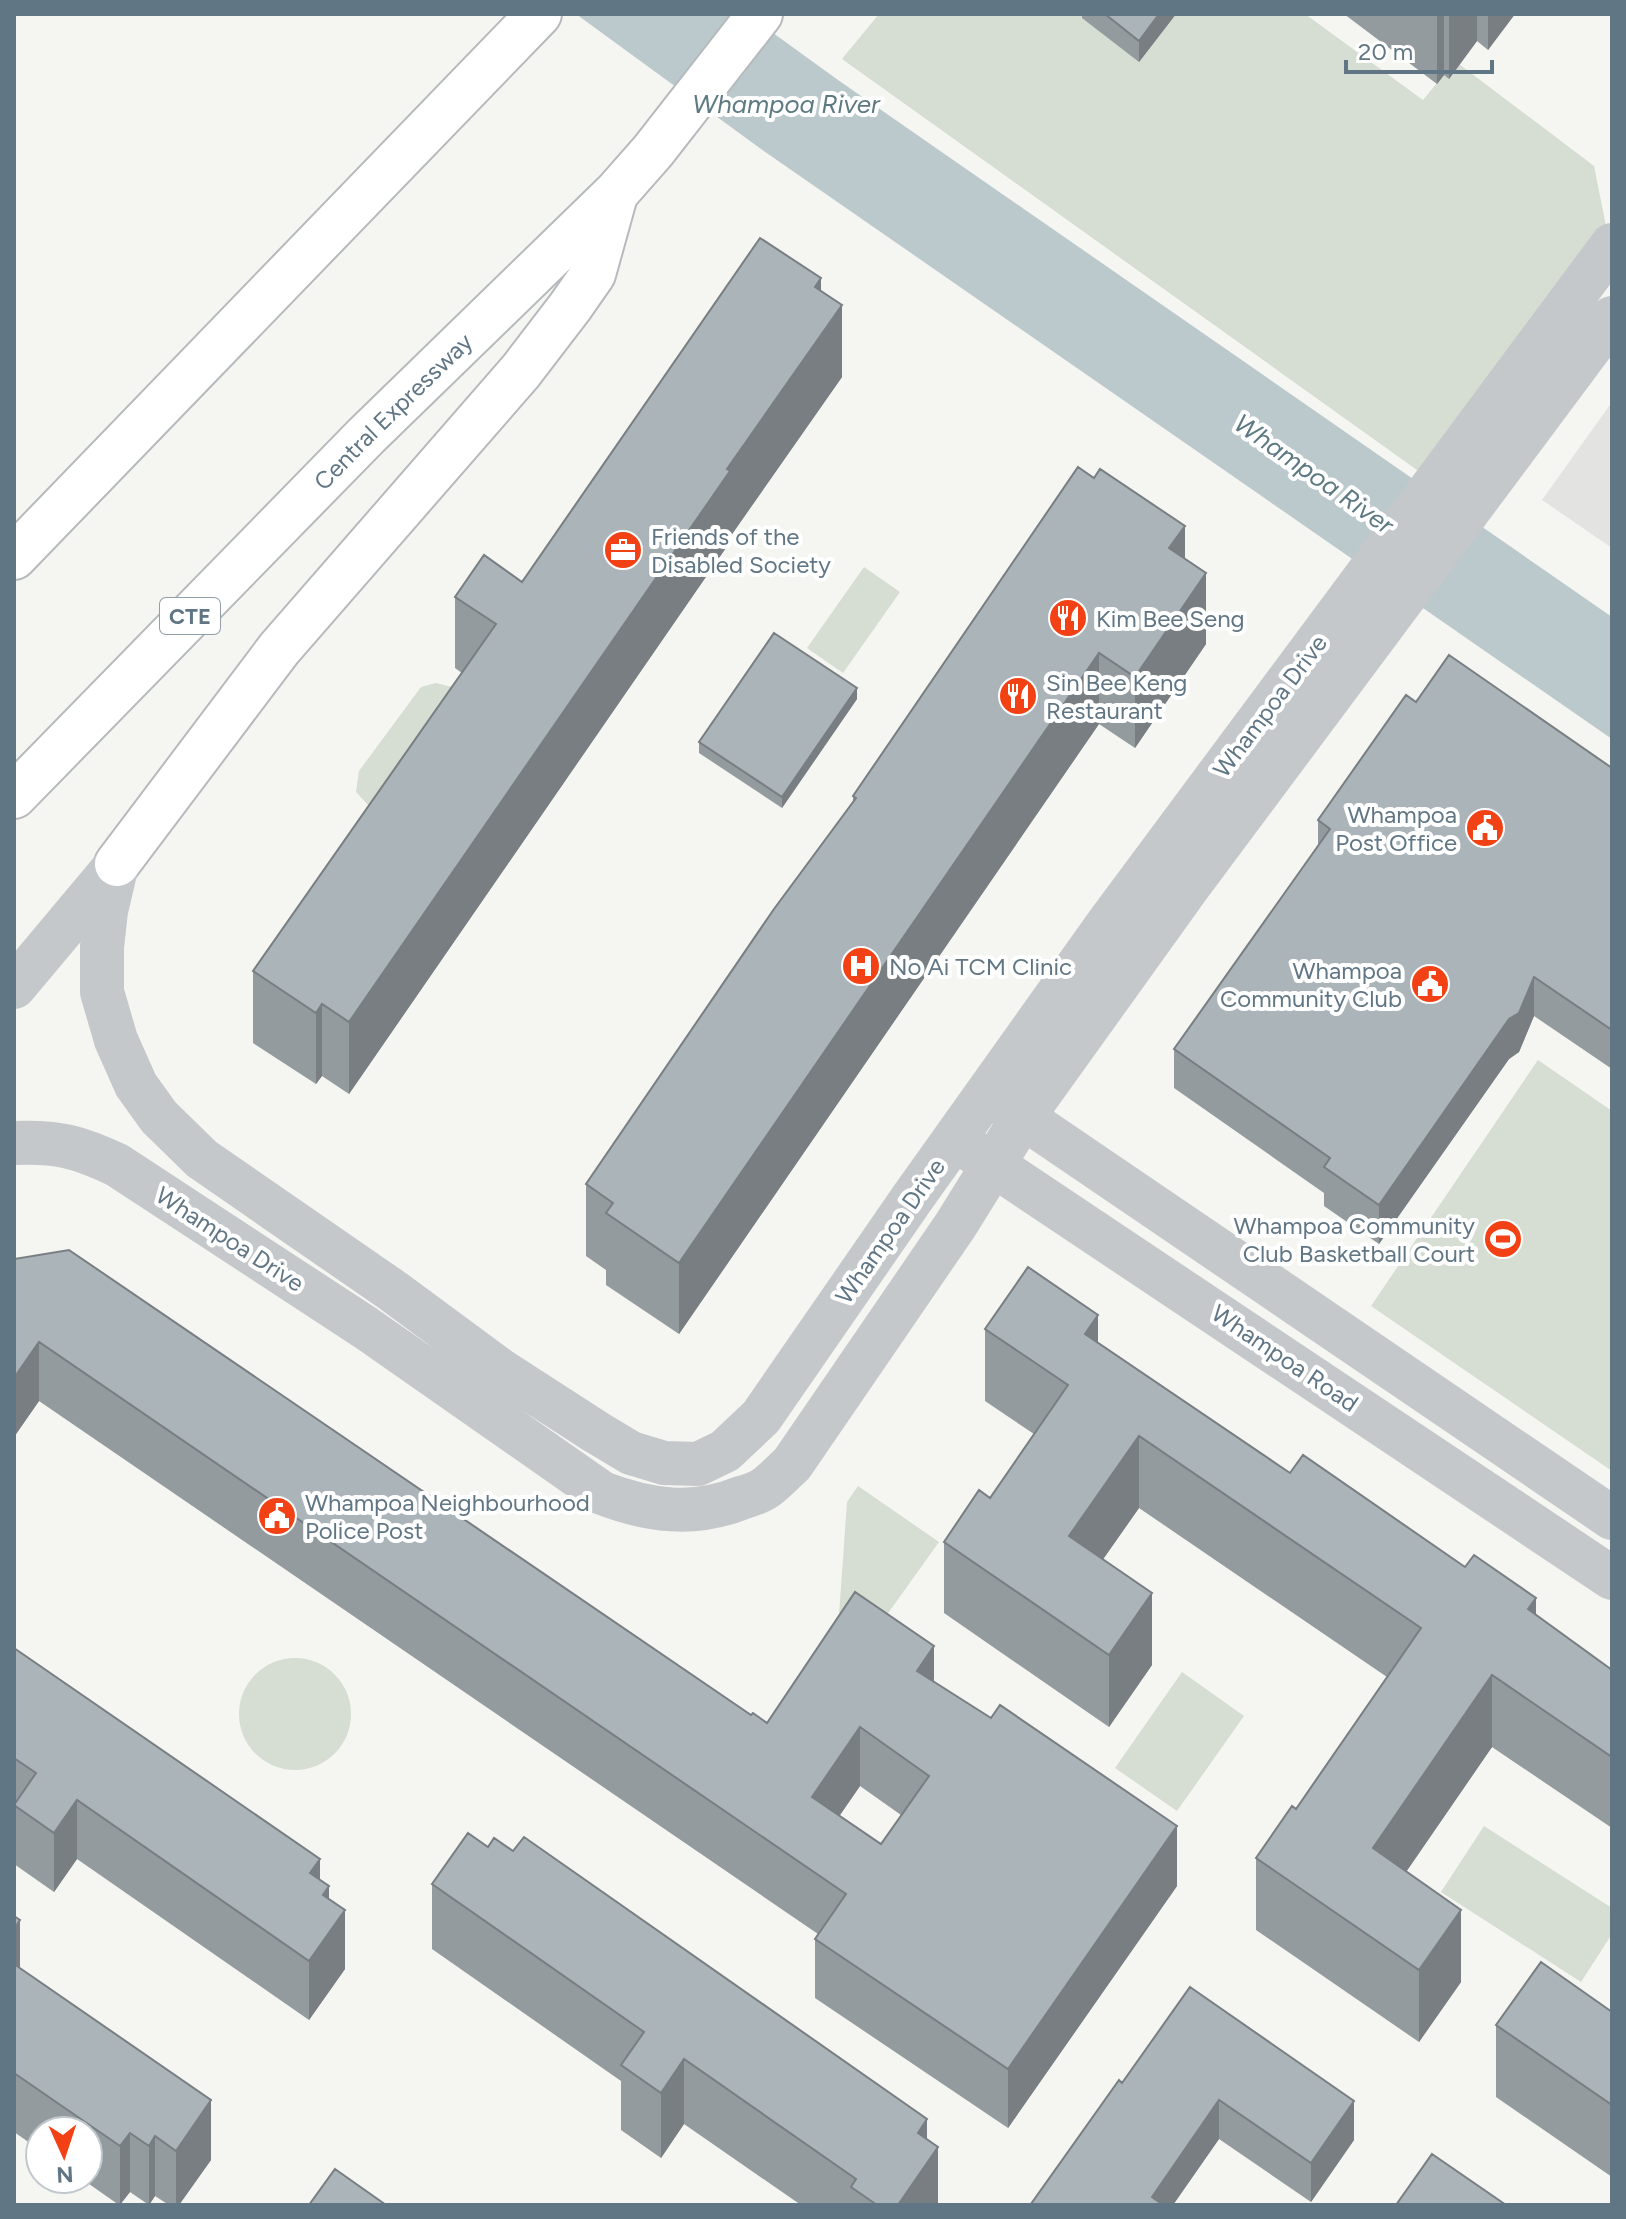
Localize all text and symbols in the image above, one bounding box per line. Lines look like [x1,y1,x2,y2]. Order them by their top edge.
scale bar [1346,24,1492,74]
text: 20 m [1358,37,1413,66]
water label: Whampoa River [692,88,881,120]
street label: Central Expressway [307,326,478,496]
water label: Whampoa River [1228,407,1401,542]
place label: Friends of the Disabled Society [651,522,831,579]
office icon: Friends of the Disabled Society [602,529,644,571]
restaurant icon: Kim Bee Seng [1047,597,1089,639]
road number: CTE [160,598,220,634]
place label: Kim Bee Seng [1096,604,1245,633]
street label: Whampoa Drive [1207,629,1333,783]
place label: Sin Bee Keng Restaurant [1046,668,1187,725]
restaurant icon: Sin Bee Keng Restaurant [997,675,1039,717]
place label: Whampoa Post Office [1335,800,1457,857]
public building icon: Whampoa Post Office [1464,807,1506,849]
hospital icon: No Ai TCM Clinic [840,945,882,987]
place label: No Ai TCM Clinic [889,952,1072,981]
place label: Whampoa Community Club [1220,956,1402,1013]
public building icon: Whampoa Community Club [1409,963,1451,1005]
street label: Whampoa Drive [829,1153,951,1309]
street label: Whampoa Drive [150,1180,310,1298]
place label: Whampoa Community Club Basketball Court [1234,1211,1475,1268]
sports icon: Whampoa Community Club Basketball Court [1482,1218,1524,1260]
street label: Whampoa Road [1206,1298,1364,1418]
place label: Whampoa Neighbourhood Police Post [305,1488,590,1545]
public building icon: Whampoa Neighbourhood Police Post [256,1495,298,1537]
north arrow [24,2115,104,2195]
text: N [56,2161,74,2188]

